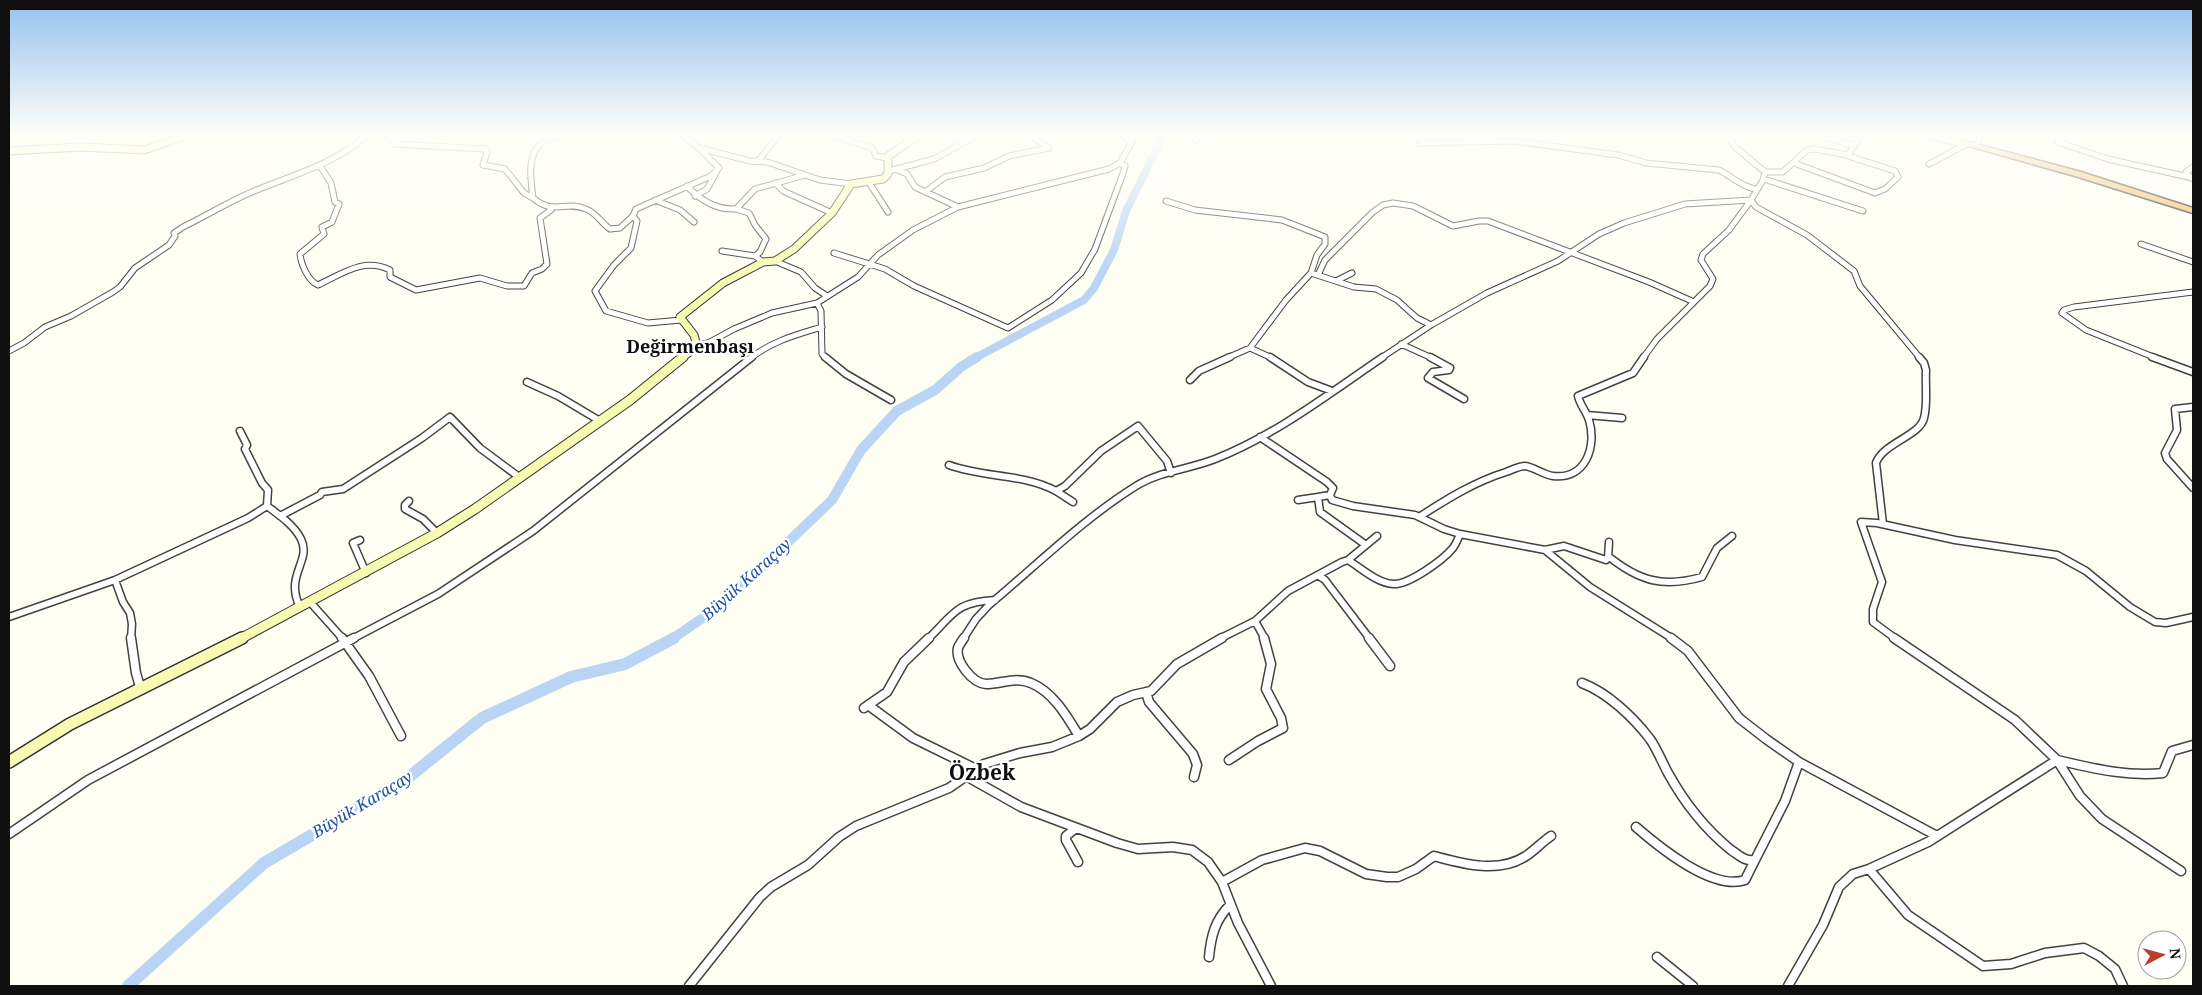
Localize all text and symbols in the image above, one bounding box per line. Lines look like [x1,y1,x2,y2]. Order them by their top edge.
district label: Değirmenbaşı [626,334,754,358]
water label: Büyük Karaçay [696,533,795,626]
district label: Özbek [949,758,1016,786]
water label: Büyük Karaçay [307,765,416,843]
north arrow [2137,930,2187,980]
text: N [2165,947,2185,960]

